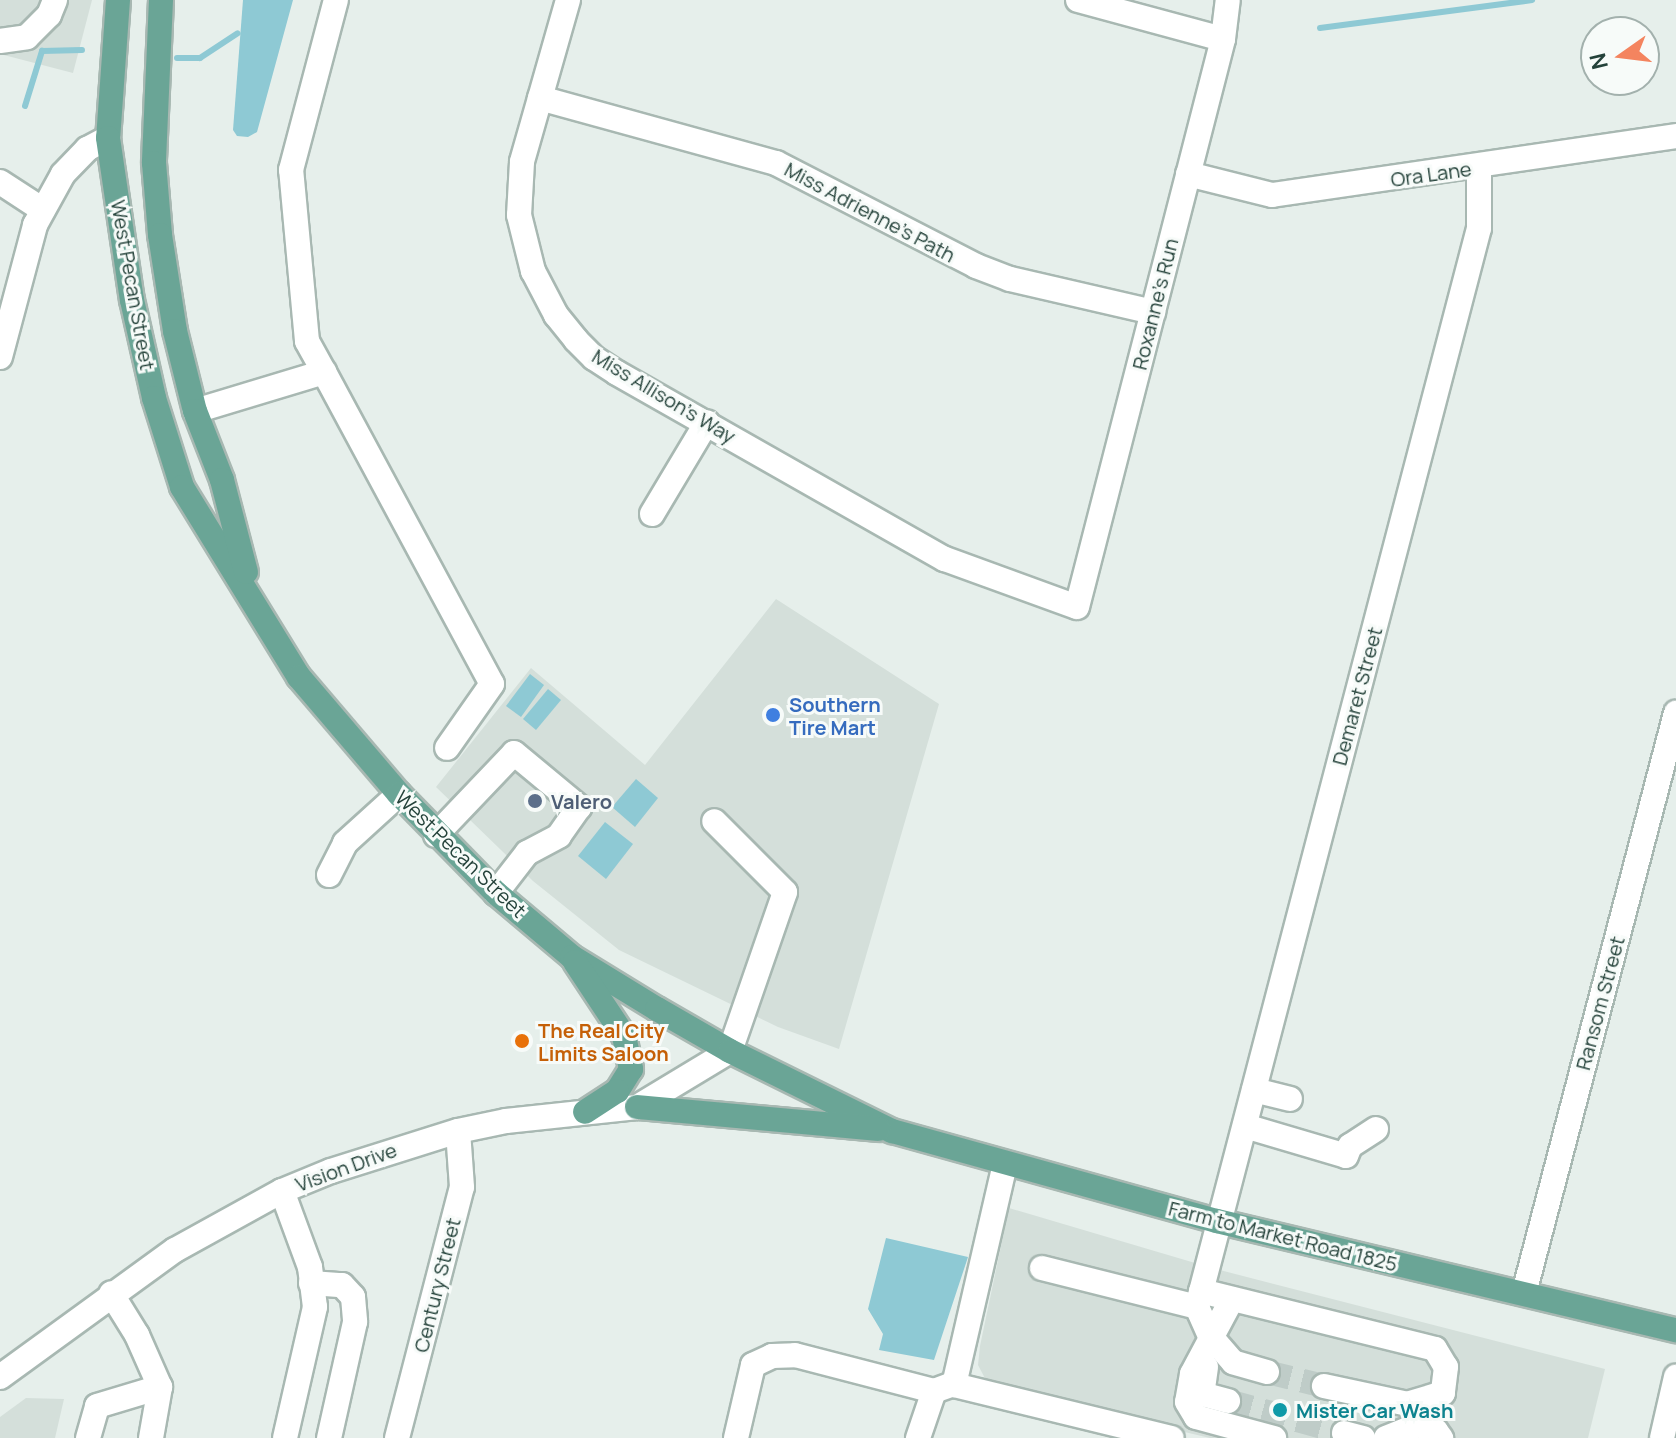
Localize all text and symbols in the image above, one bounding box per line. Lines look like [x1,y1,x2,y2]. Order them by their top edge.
north arrow [1580,16,1660,96]
text: N [1582,50,1615,73]
street label: Ora Lane [1389,156,1473,192]
street label: Miss Adrienne's Path [781,157,959,267]
street label: West Pecan Street [106,198,160,372]
street label: Roxanne's Run [1127,236,1183,372]
street label: Miss Allison's Way [588,344,740,448]
street label: Demaret Street [1327,624,1387,768]
place label: Southern Tire Mart [789,692,881,739]
marker: Southern Tire Mart [764,706,782,724]
street label: West Pecan Street [391,786,531,922]
place label: Valero [551,789,612,813]
marker: Valero [526,792,544,810]
street label: Ransom Street [1571,933,1629,1073]
place label: The Real City Limits Saloon [538,1018,669,1065]
marker: The Real City Limits Saloon [513,1032,531,1050]
street label: Vision Drive [292,1138,400,1196]
street label: Farm to Market Road 1825 [1166,1196,1400,1276]
street label: Century Street [409,1215,465,1355]
place label: Mister Car Wash [1296,1398,1453,1422]
marker: Mister Car Wash [1271,1401,1289,1419]

